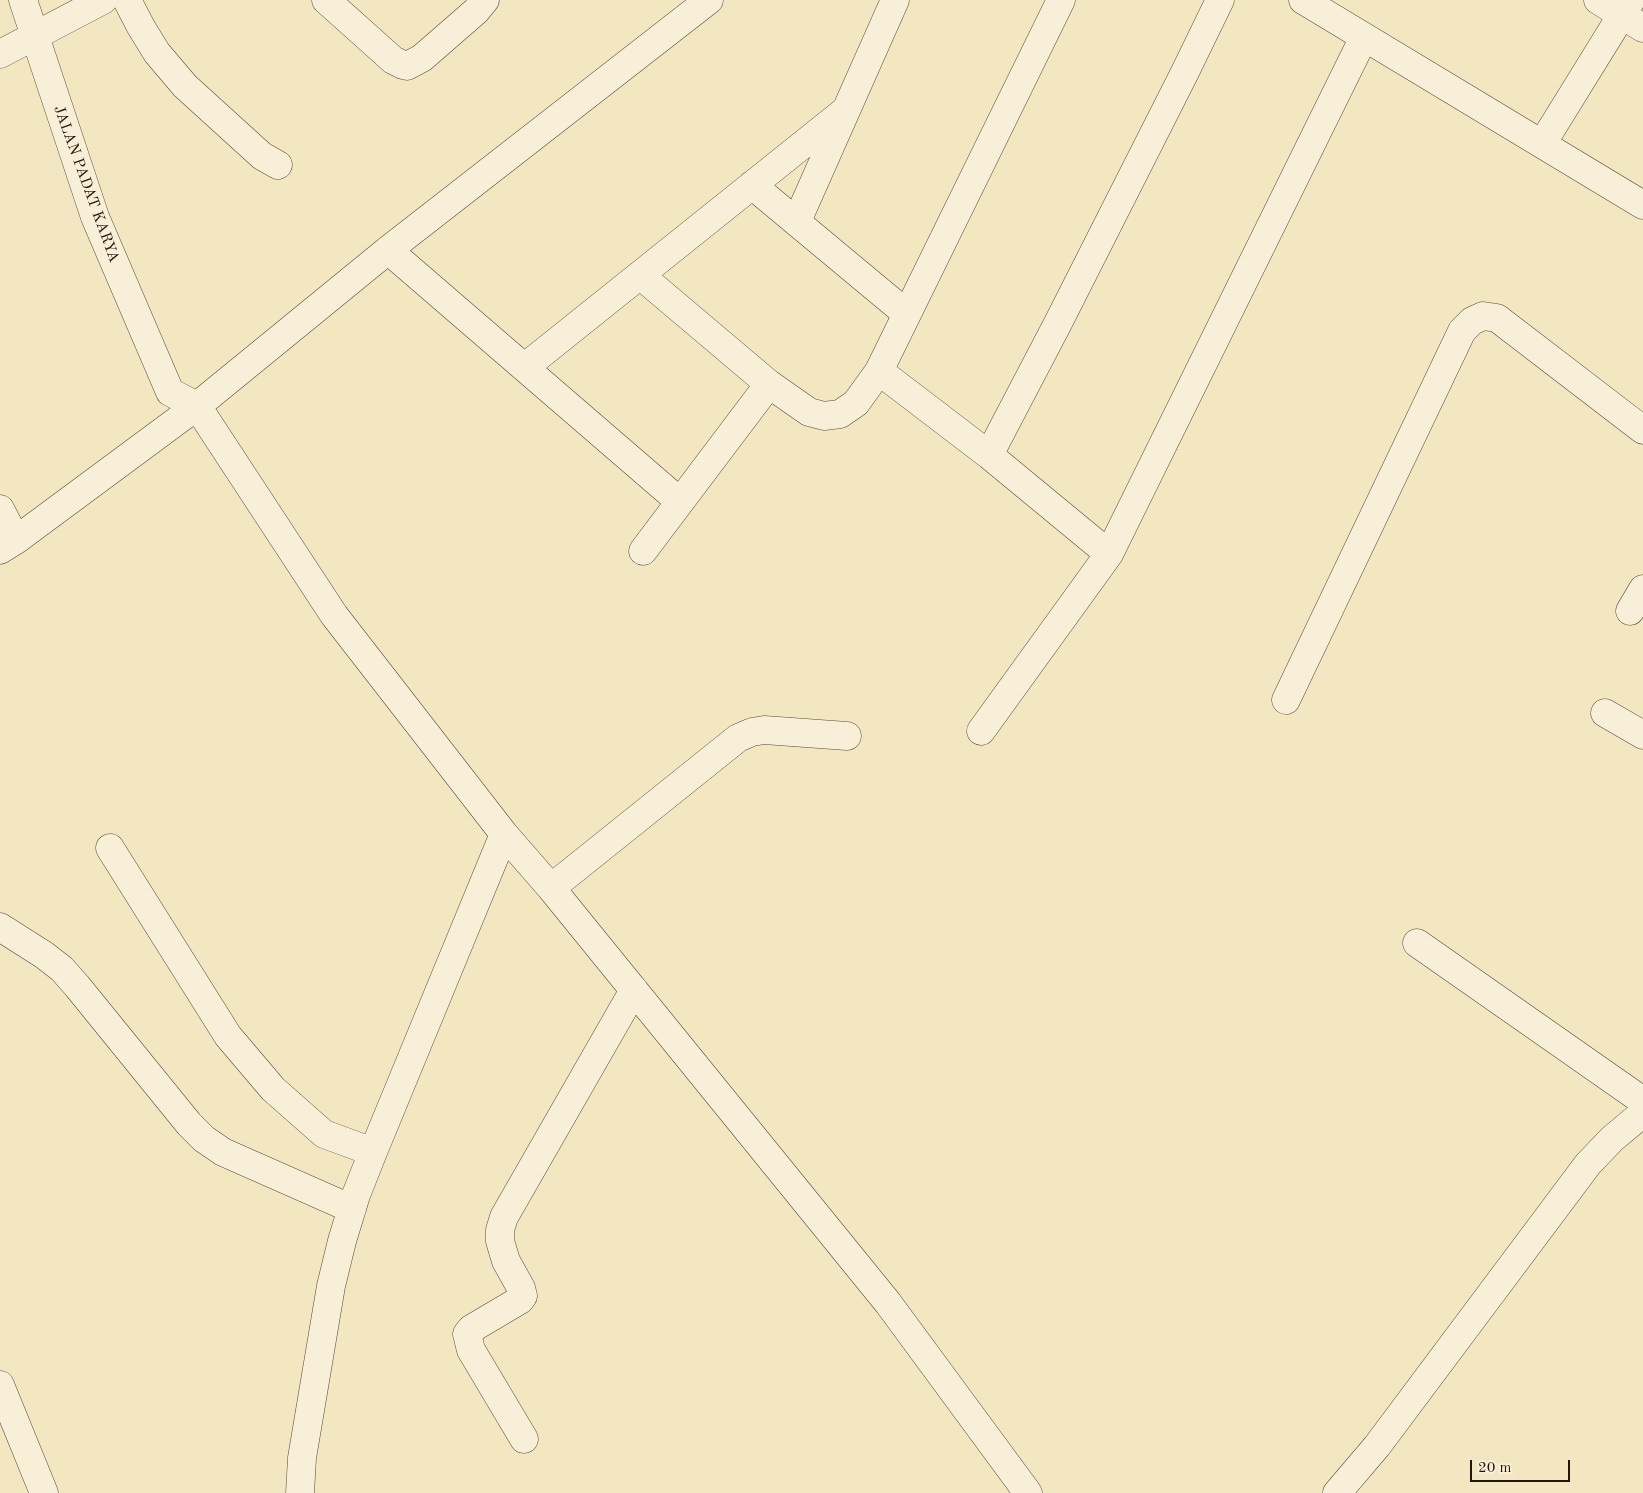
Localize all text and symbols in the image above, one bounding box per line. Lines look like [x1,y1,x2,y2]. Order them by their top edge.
street label: JALAN PADAT KARYA [49,103,123,265]
scale bar [1473,1450,1573,1482]
text: 20 m [1478,1461,1512,1476]

